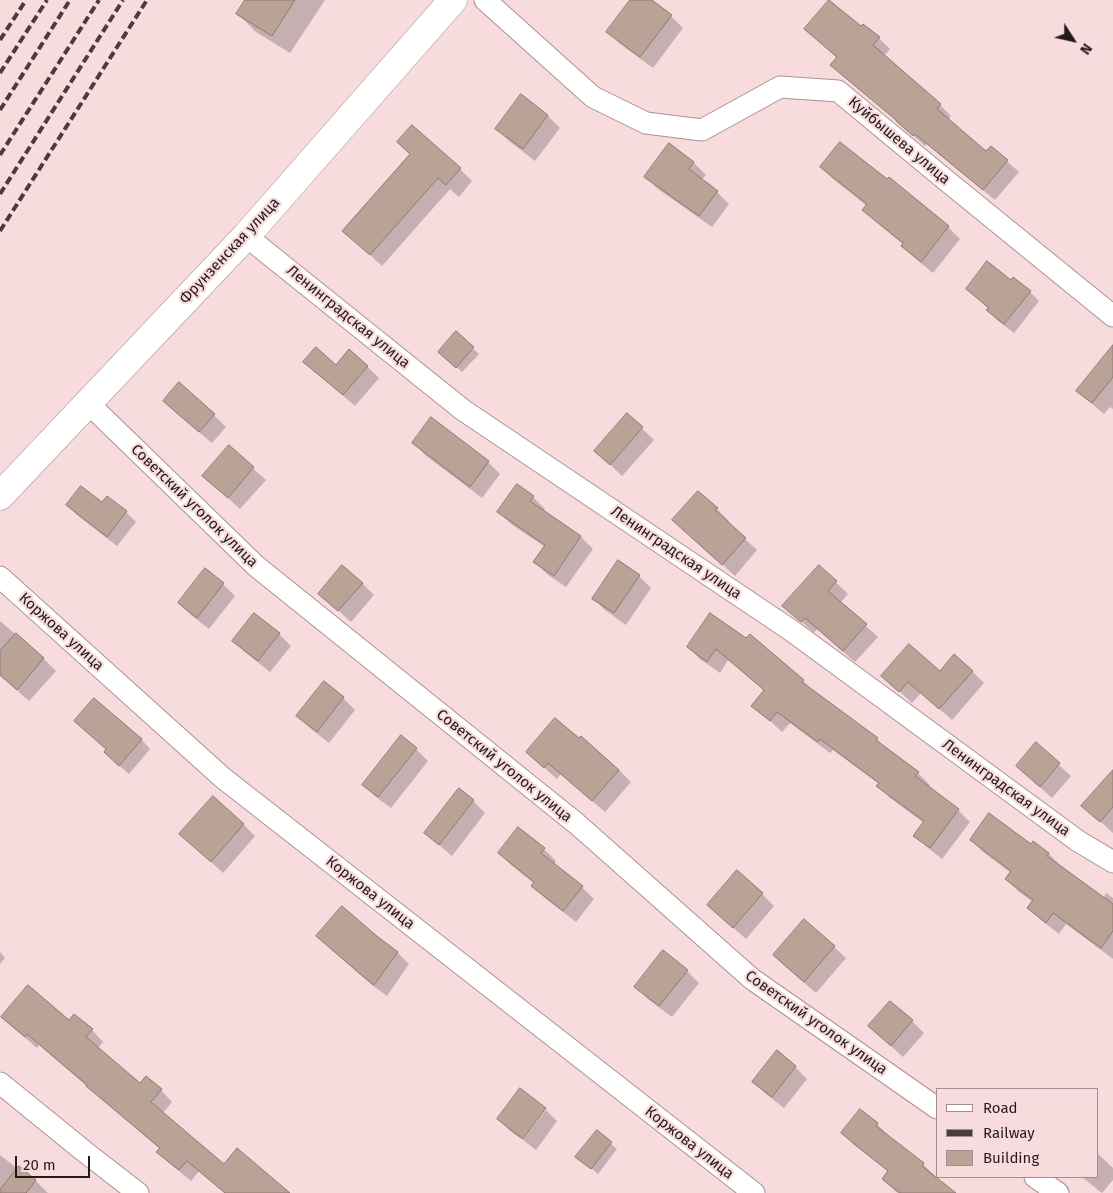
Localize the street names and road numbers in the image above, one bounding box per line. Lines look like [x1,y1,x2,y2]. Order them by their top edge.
street label: Куйбышева улица [845,93,953,189]
street label: Фрунзенская улица [176,194,284,308]
street label: Ленинградская улица [283,262,413,372]
street label: Советский уголок улица [127,441,261,571]
street label: Ленинградская улица [607,503,745,603]
street label: Коржова улица [15,589,107,675]
street label: Советский уголок улица [433,706,575,826]
street label: Ленинградская улица [939,736,1073,840]
street label: Коржова улица [322,853,418,933]
street label: Советский уголок улица [741,967,891,1079]
street label: Коржова улица [641,1103,737,1183]

